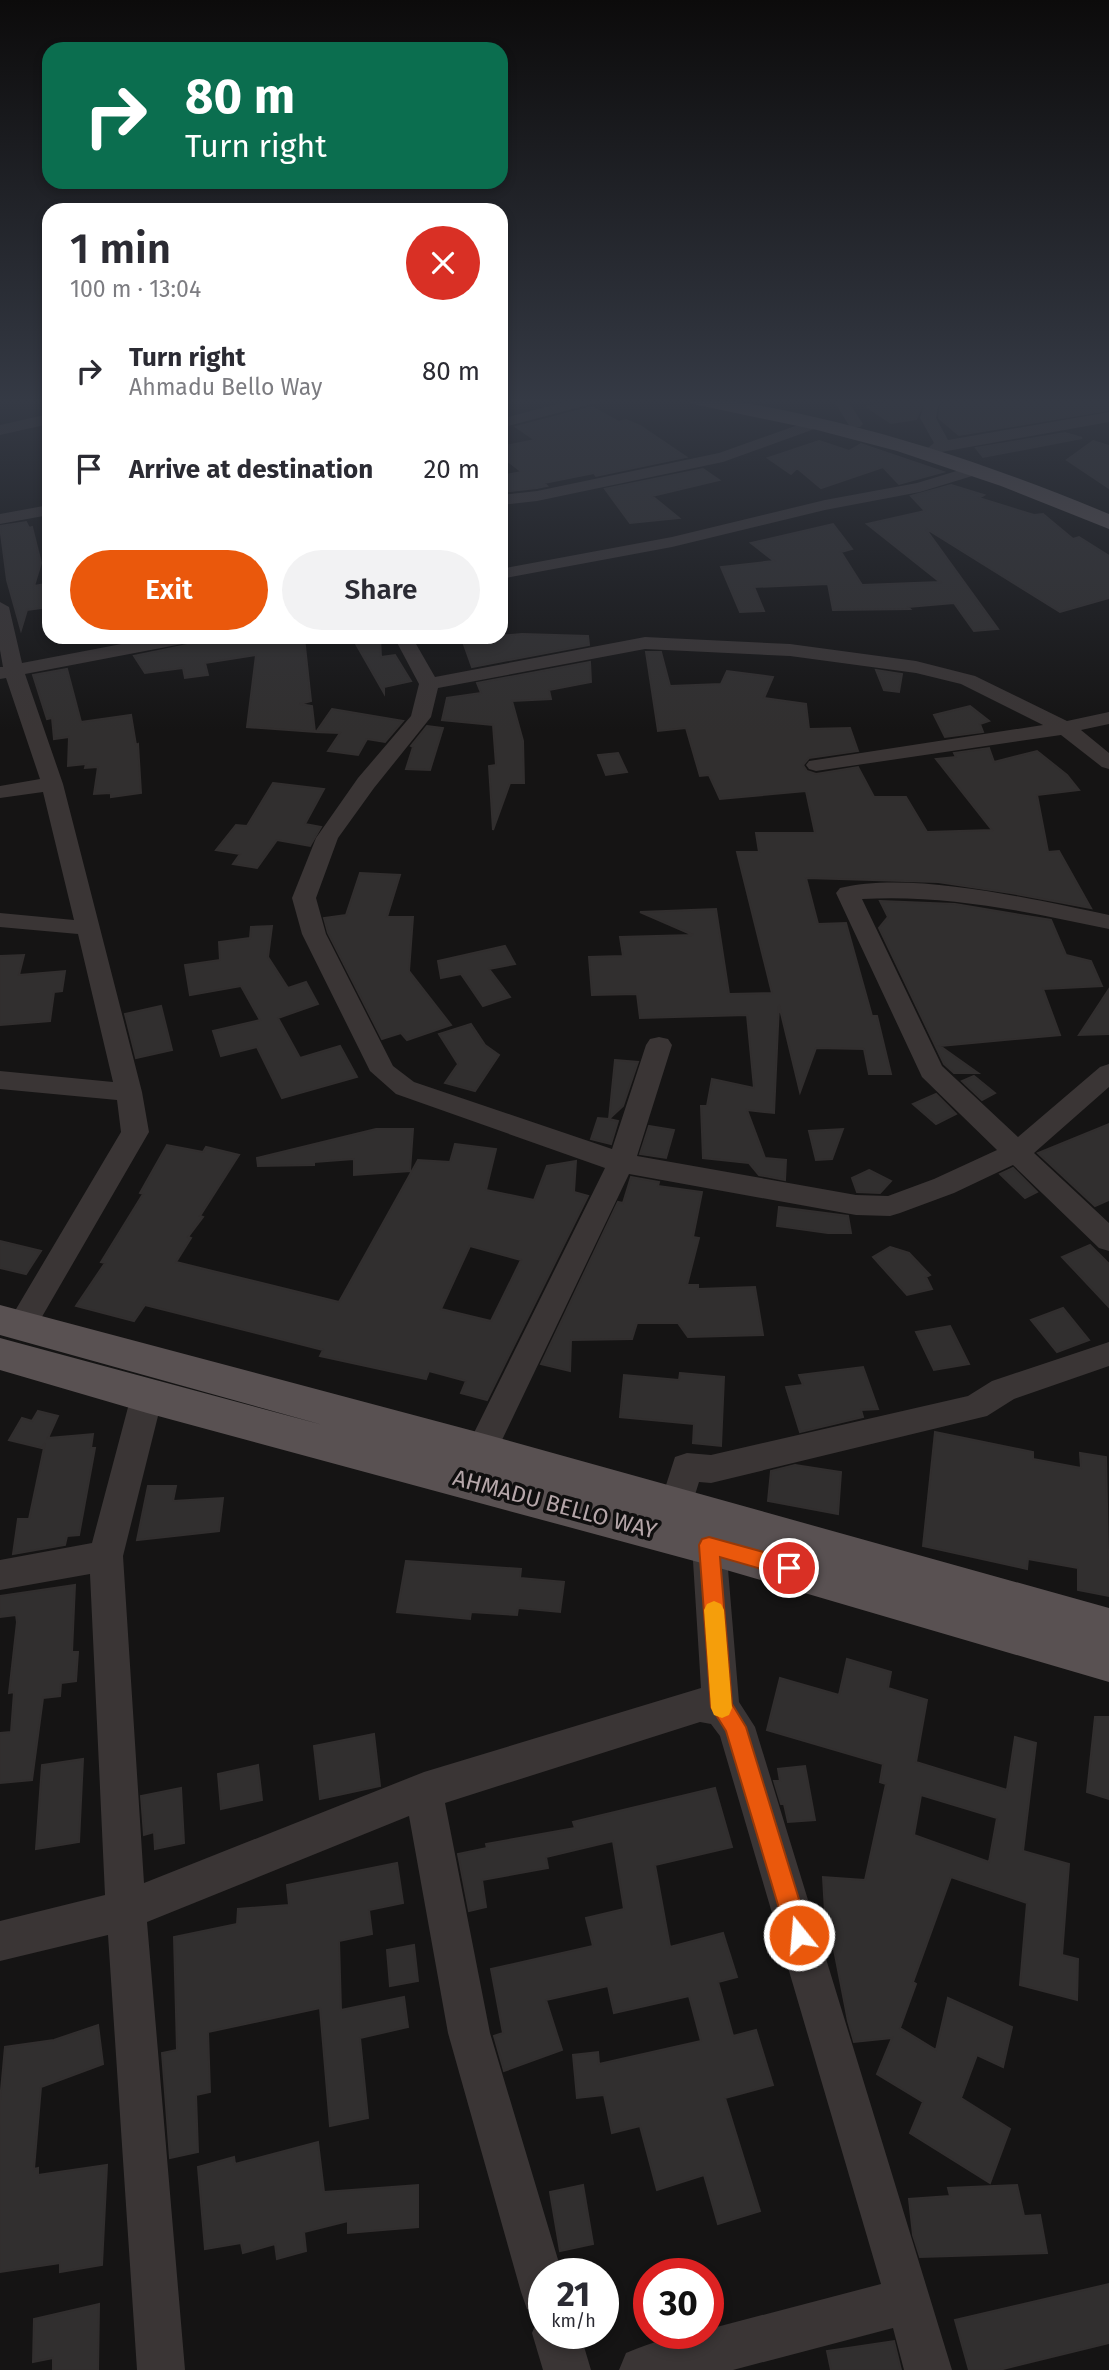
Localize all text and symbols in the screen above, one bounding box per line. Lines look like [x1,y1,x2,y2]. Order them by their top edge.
text: 80 m [185,67,295,126]
icon: right [70,70,161,161]
text: Turn right [185,127,327,165]
text: 1 min [70,224,171,274]
button: close [406,226,480,300]
text: 100 m · 13:04 [70,275,201,303]
text: Turn right [129,342,246,373]
icon: right [70,352,108,390]
text: 80 m [422,356,480,387]
text: Ahmadu Bello Way [129,373,322,401]
icon: arrive [70,450,108,488]
text: Arrive at destination [129,454,373,485]
text: 20 m [423,454,480,485]
button: Exit [70,550,268,630]
button: Share [282,550,480,630]
street label: AHMADU BELLO WAY [450,1463,660,1545]
pin [759,1538,819,1598]
icon: arrive [770,1549,808,1587]
position arrow [762,1898,836,1972]
speed limit sign: 30 [633,2258,724,2349]
text: 21 [557,2273,590,2315]
text: km/h [551,2310,596,2332]

